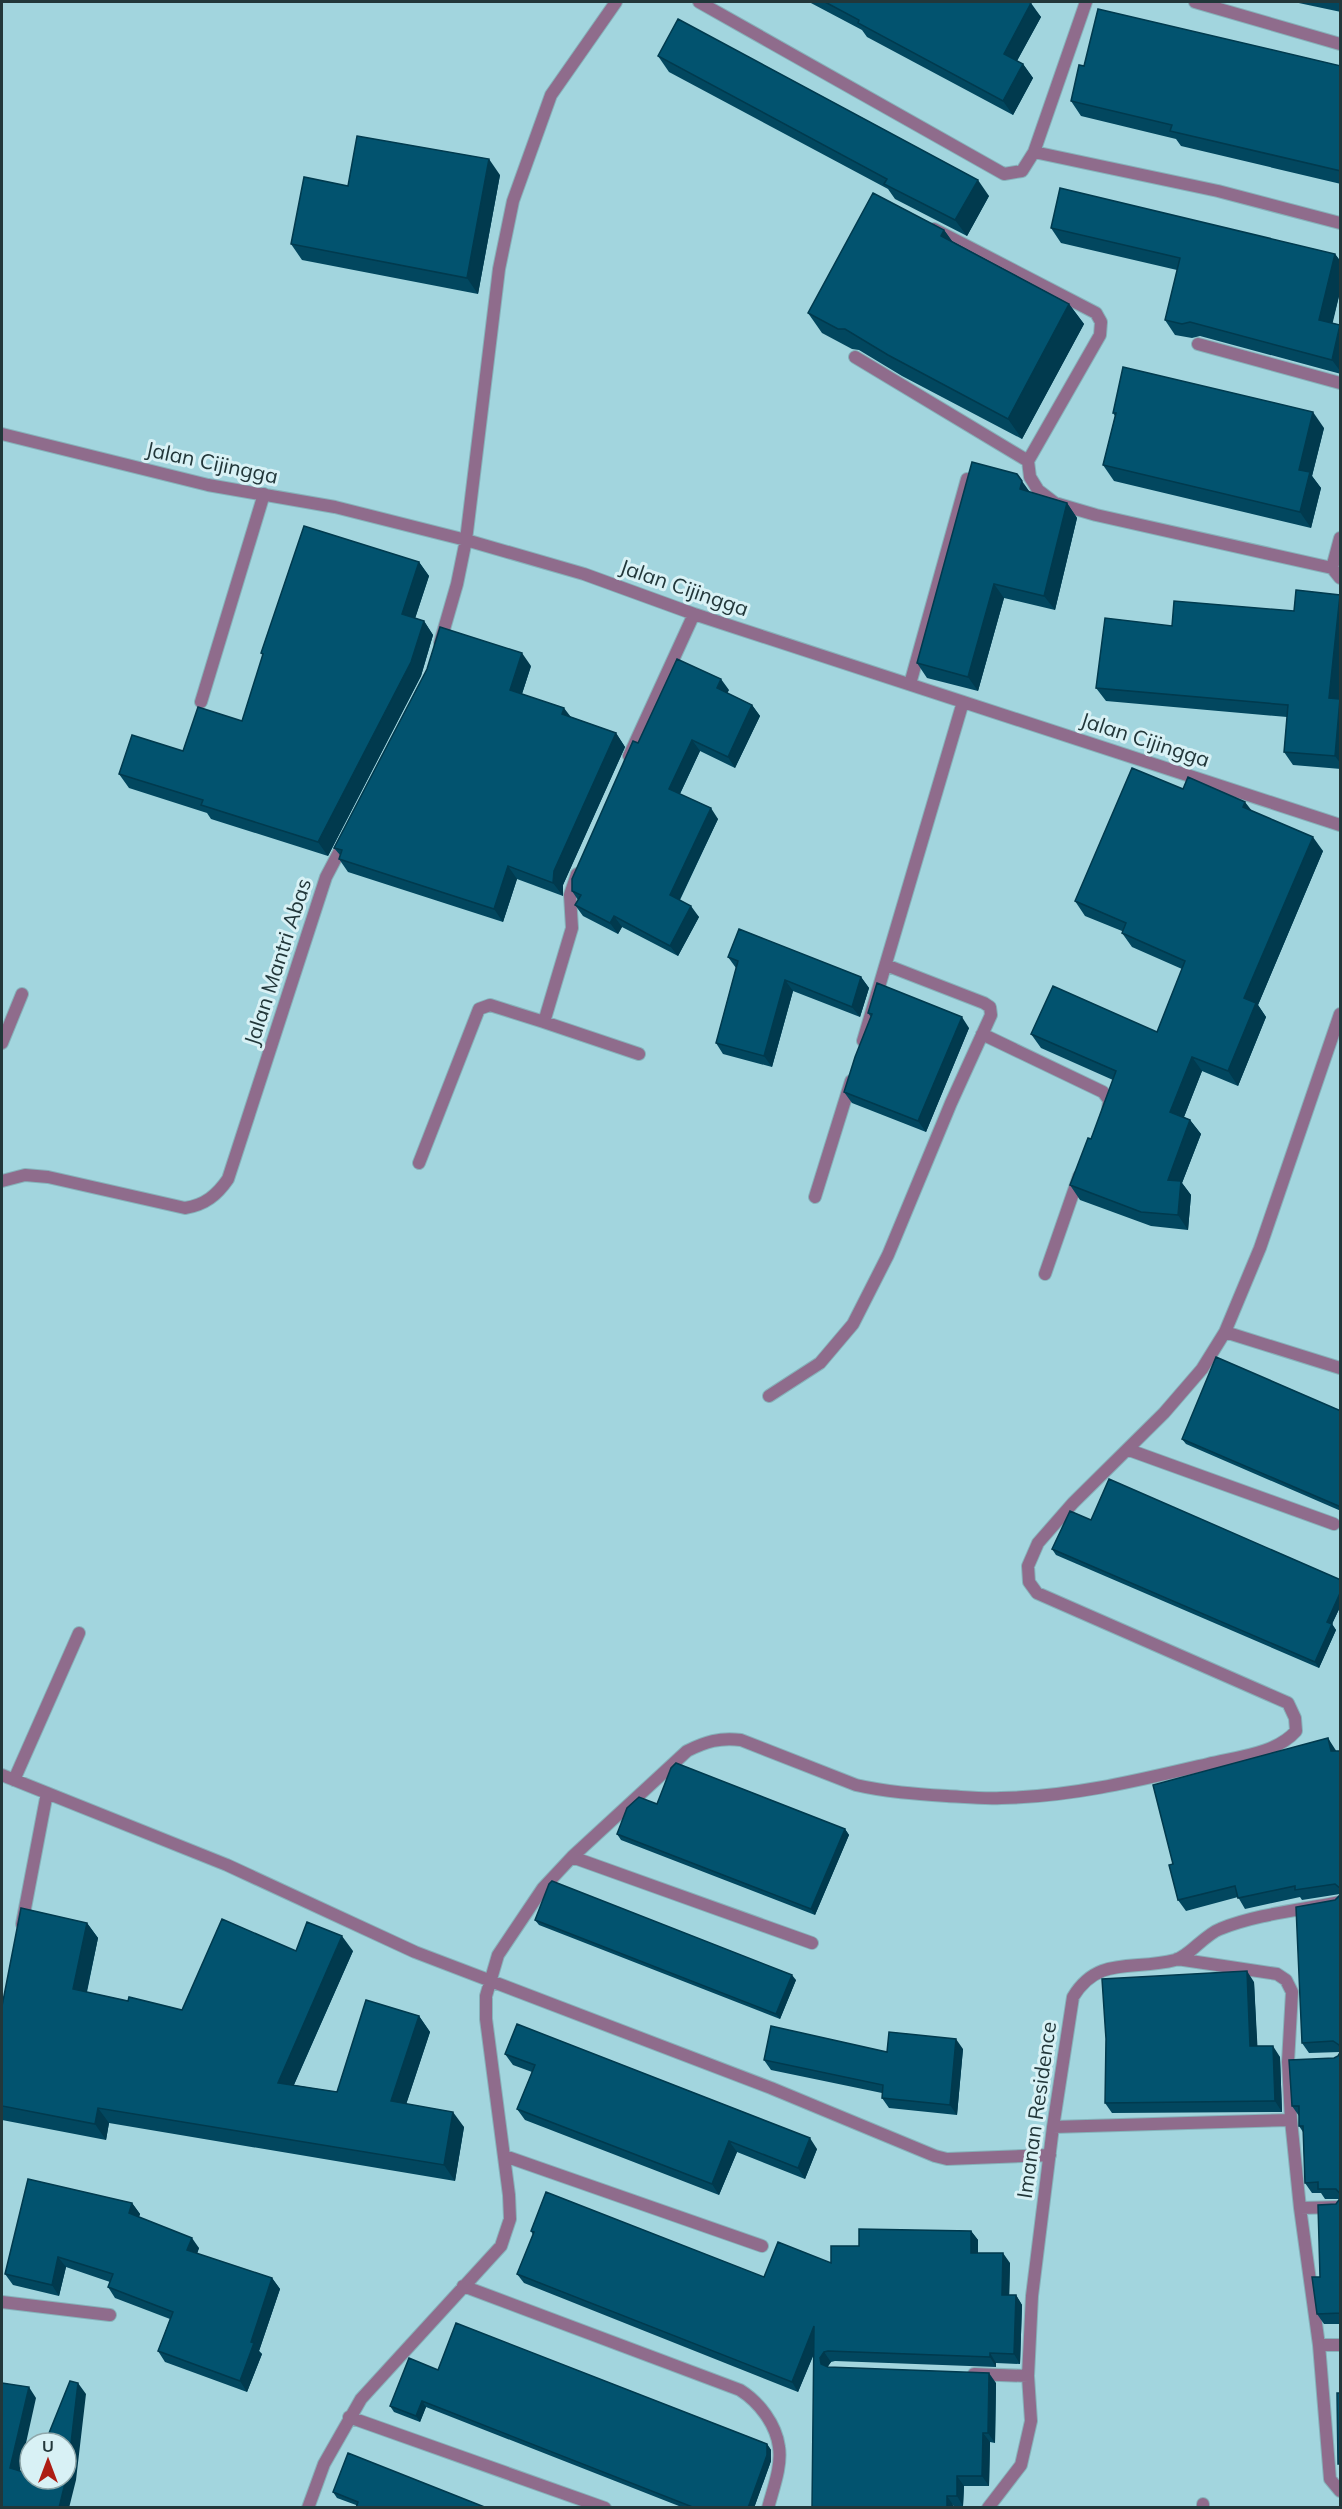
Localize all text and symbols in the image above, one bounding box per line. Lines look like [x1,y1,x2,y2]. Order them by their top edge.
street label: Jalan Cijingga [144,435,281,489]
street label: Jalan Cijingga [617,553,752,621]
street label: Jalan Cijingga [1077,706,1213,772]
street label: Jalan Mantri Abas [238,875,316,1049]
street label: Imanan Residence [1011,2020,1061,2200]
north arrow [18,2431,78,2491]
text: U [42,2436,54,2456]

